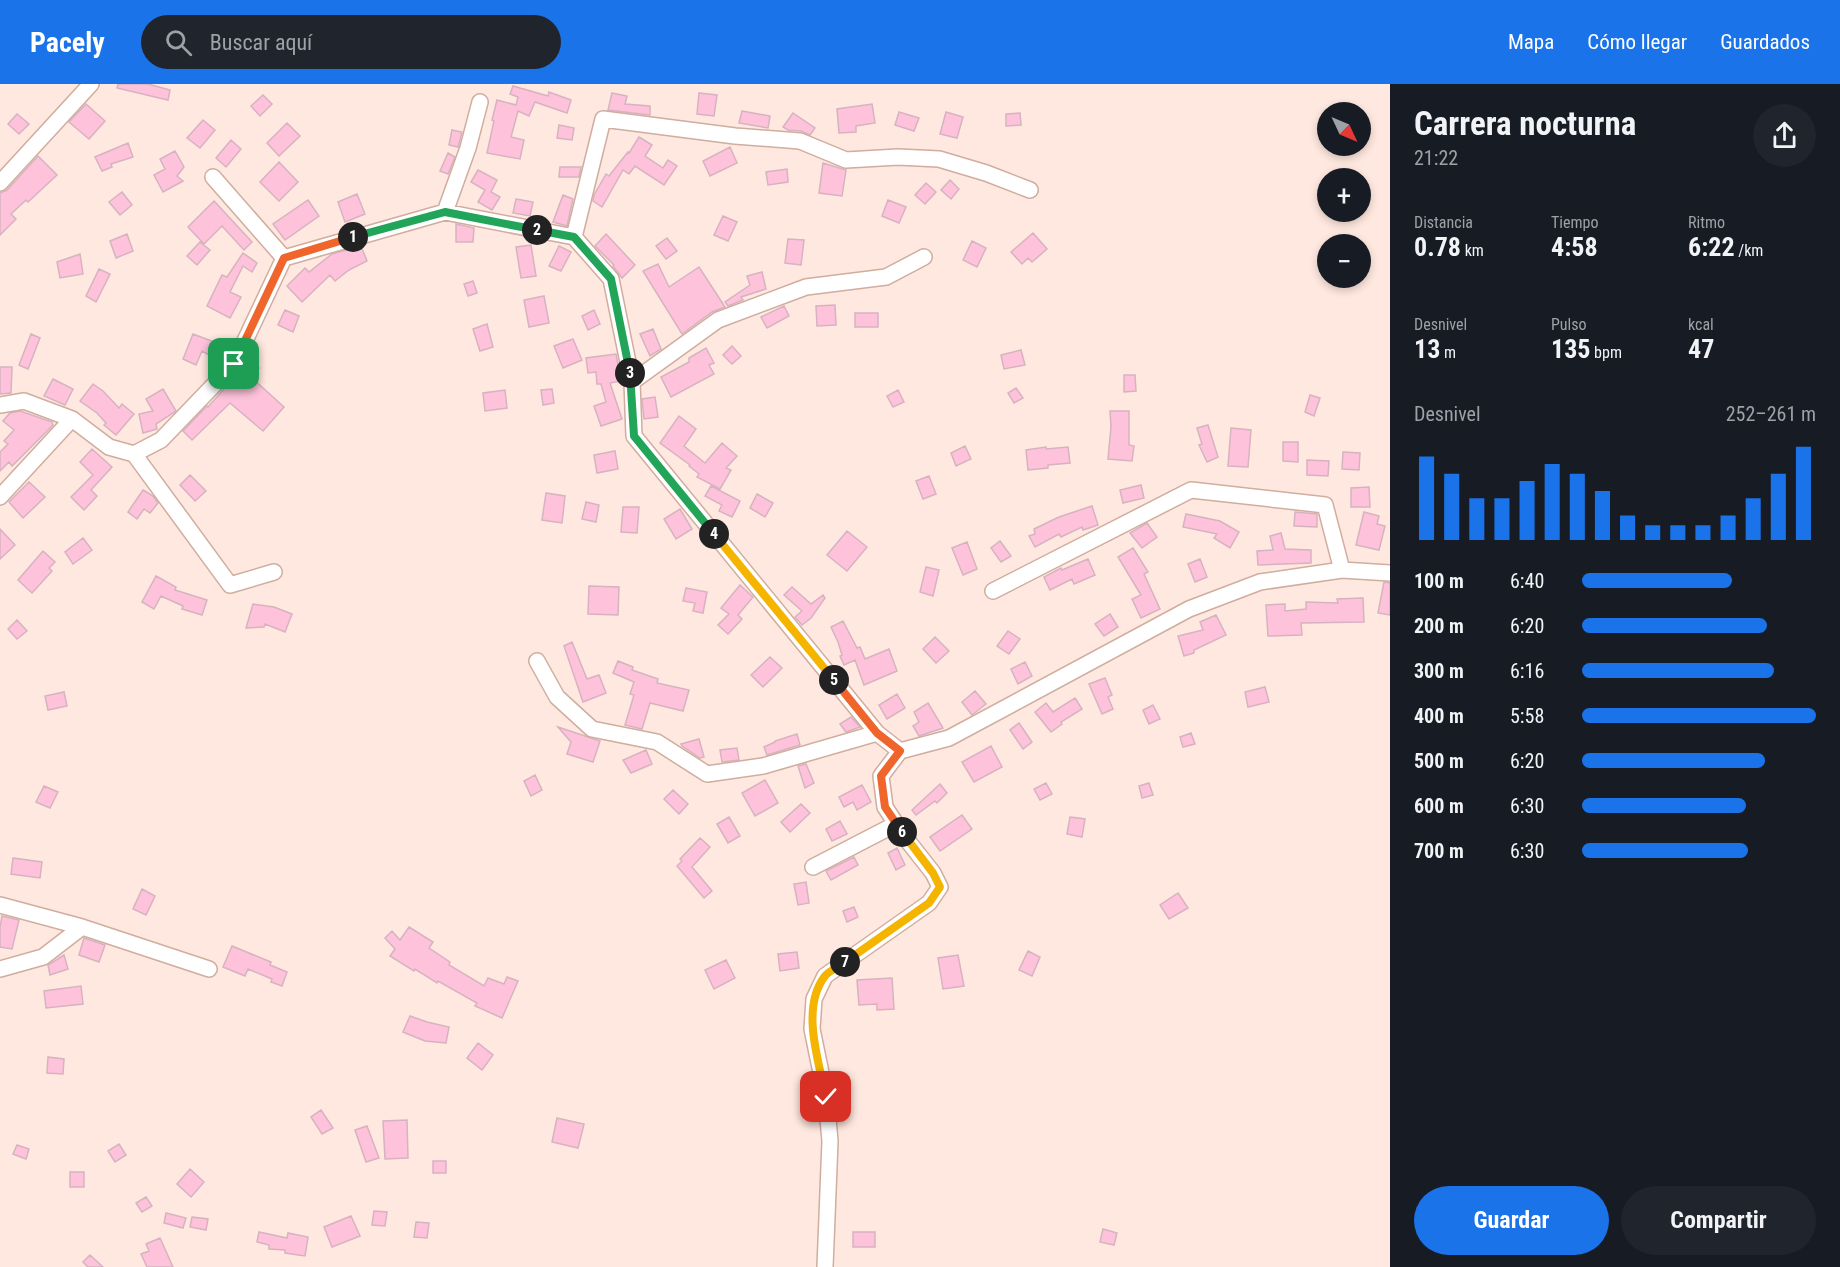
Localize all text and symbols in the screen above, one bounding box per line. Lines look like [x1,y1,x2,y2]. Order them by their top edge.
search box [141,15,561,69]
text: Pacely [30,26,105,59]
icon: search [162,26,195,59]
text: Buscar aquí [210,30,312,55]
text: Mapa [1508,30,1554,54]
text: Cómo llegar [1587,30,1687,54]
text: Guardados [1720,30,1810,54]
north arrow [1317,102,1371,156]
map controls [1317,102,1371,288]
text: Carrera nocturna [1414,104,1636,143]
button: share [1753,104,1816,167]
text: 21:22 [1414,146,1458,170]
button: + [1317,168,1371,222]
text: Distancia [1414,213,1473,232]
text: Tiempo [1551,213,1598,232]
text: Ritmo [1688,213,1725,232]
pin: 2 [522,215,552,245]
text: 2 [533,220,541,239]
pin: 1 [338,222,368,252]
text: 1 [349,227,357,246]
text: 0.78 [1414,232,1461,262]
text: 4:58 [1551,232,1598,262]
text: 6:22 [1688,232,1735,262]
button: − [1317,234,1371,288]
text: km [1461,241,1484,260]
text: /km [1735,241,1763,260]
text: Desnivel [1414,315,1467,334]
text: Pulso [1551,315,1587,334]
text: kcal [1688,315,1714,334]
text: 13 [1414,334,1440,364]
text: 135 [1551,334,1590,364]
text: 47 [1688,334,1714,364]
pin [208,338,259,389]
text: m [1440,343,1456,362]
text: bpm [1590,343,1622,362]
icon: arrive [217,347,250,380]
pin: 3 [615,358,645,388]
text: 3 [626,363,634,382]
text: Desnivel [1414,402,1481,426]
text: 252–261 m [1726,402,1816,426]
pin: 4 [699,519,729,549]
text: 4 [710,524,718,543]
text: 100 m [1414,569,1464,593]
text: 6:40 [1510,569,1544,593]
text: 200 m [1414,614,1464,638]
text: 6:20 [1510,614,1544,638]
text: 300 m [1414,659,1464,683]
text: 6:16 [1510,659,1544,683]
pin: 5 [819,665,849,695]
text: 5 [830,670,838,689]
text: 400 m [1414,704,1464,728]
text: 5:58 [1510,704,1544,728]
text: 500 m [1414,749,1464,773]
text: 6:20 [1510,749,1544,773]
text: 600 m [1414,794,1464,818]
text: 6:30 [1510,794,1544,818]
pin: 6 [887,817,917,847]
text: 6 [898,822,906,841]
text: 700 m [1414,839,1464,863]
text: 6:30 [1510,839,1544,863]
pin: 7 [830,947,860,977]
text: 7 [841,952,849,971]
pin [800,1071,851,1122]
icon: check [809,1080,842,1113]
button: Guardar [1414,1186,1609,1255]
button: Compartir [1621,1186,1816,1255]

